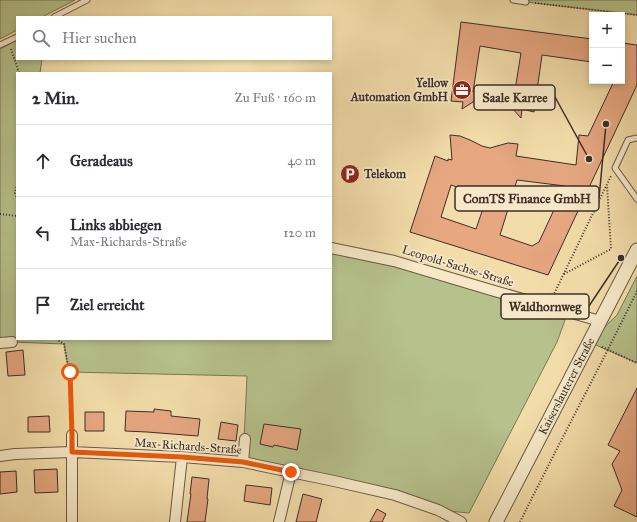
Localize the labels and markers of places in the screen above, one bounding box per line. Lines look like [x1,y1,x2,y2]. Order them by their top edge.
place label: Yellow Automation GmbH [350,76,449,104]
office icon: Yellow Automation GmbH [451,79,473,101]
callout: Saale Karree [474,85,555,110]
parking icon: Telekom [339,163,361,185]
place label: Telekom [363,167,407,181]
callout: ComTS Finance GmbH [455,186,599,211]
callout: Waldhornweg [501,294,589,319]

